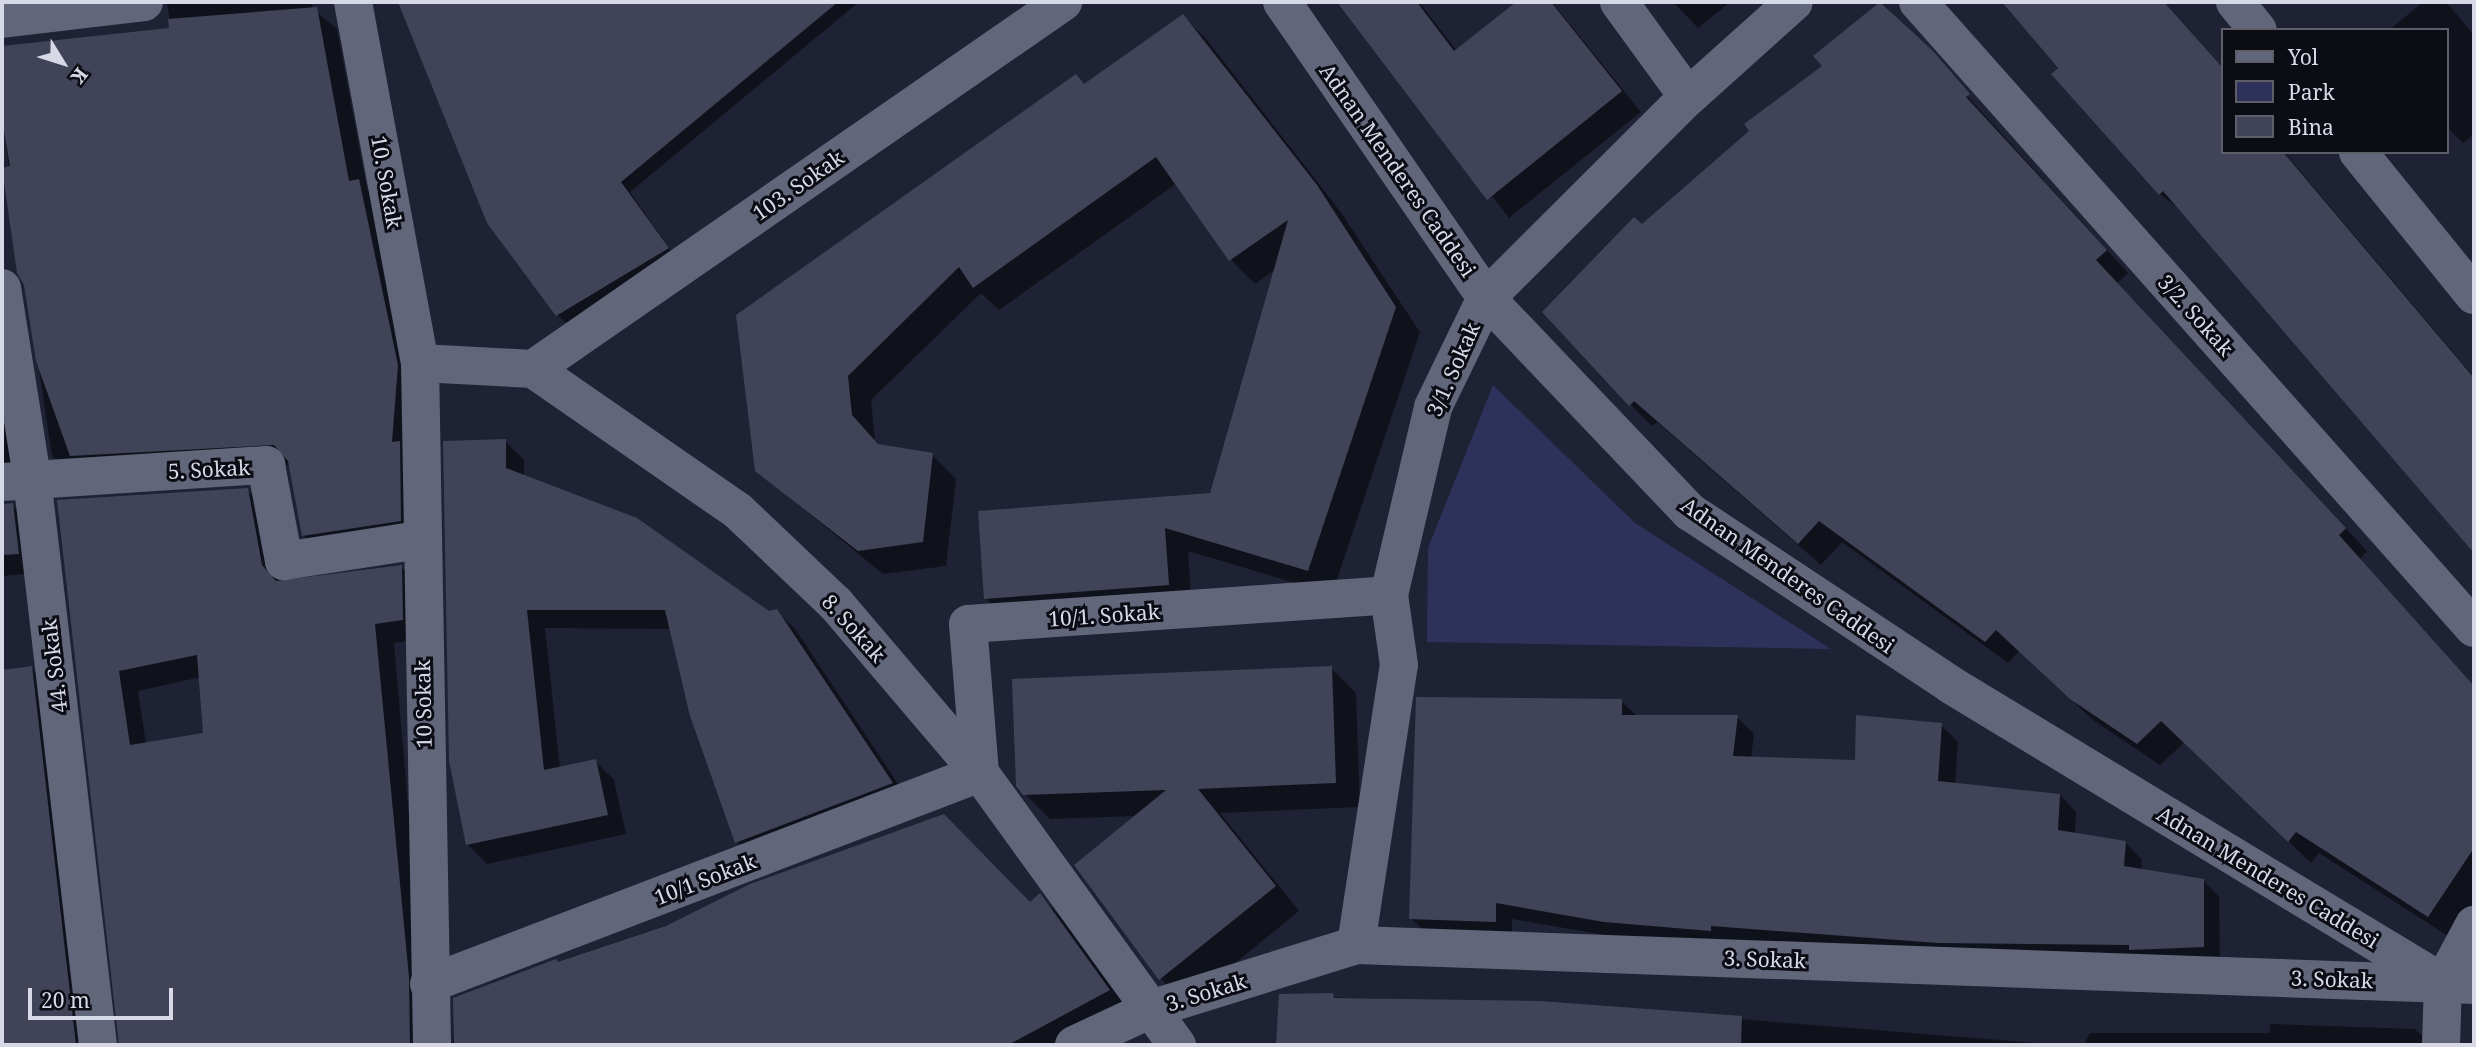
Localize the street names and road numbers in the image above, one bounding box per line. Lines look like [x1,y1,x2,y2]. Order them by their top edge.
street label: Adnan Menderes Caddesi [1315,59,1481,281]
street label: 10. Sokak [366,133,408,231]
street label: 103. Sokak [747,144,849,226]
street label: 3/2. Sokak [2153,269,2239,361]
street label: 3/1. Sokak [1421,318,1485,420]
street label: 5. Sokak [167,454,251,484]
street label: Adnan Menderes Caddesi [1677,492,1899,658]
street label: 8. Sokak [817,589,891,667]
street label: 10/1. Sokak [1047,599,1161,631]
street label: 44. Sokak [36,618,72,714]
street label: 10 Sokak [410,659,436,749]
street label: Adnan Menderes Caddesi [2153,801,2383,953]
street label: 10/1 Sokak [651,848,759,910]
street label: 3. Sokak [1723,945,1807,973]
street label: 3. Sokak [2290,965,2374,993]
street label: 3. Sokak [1163,968,1249,1016]

